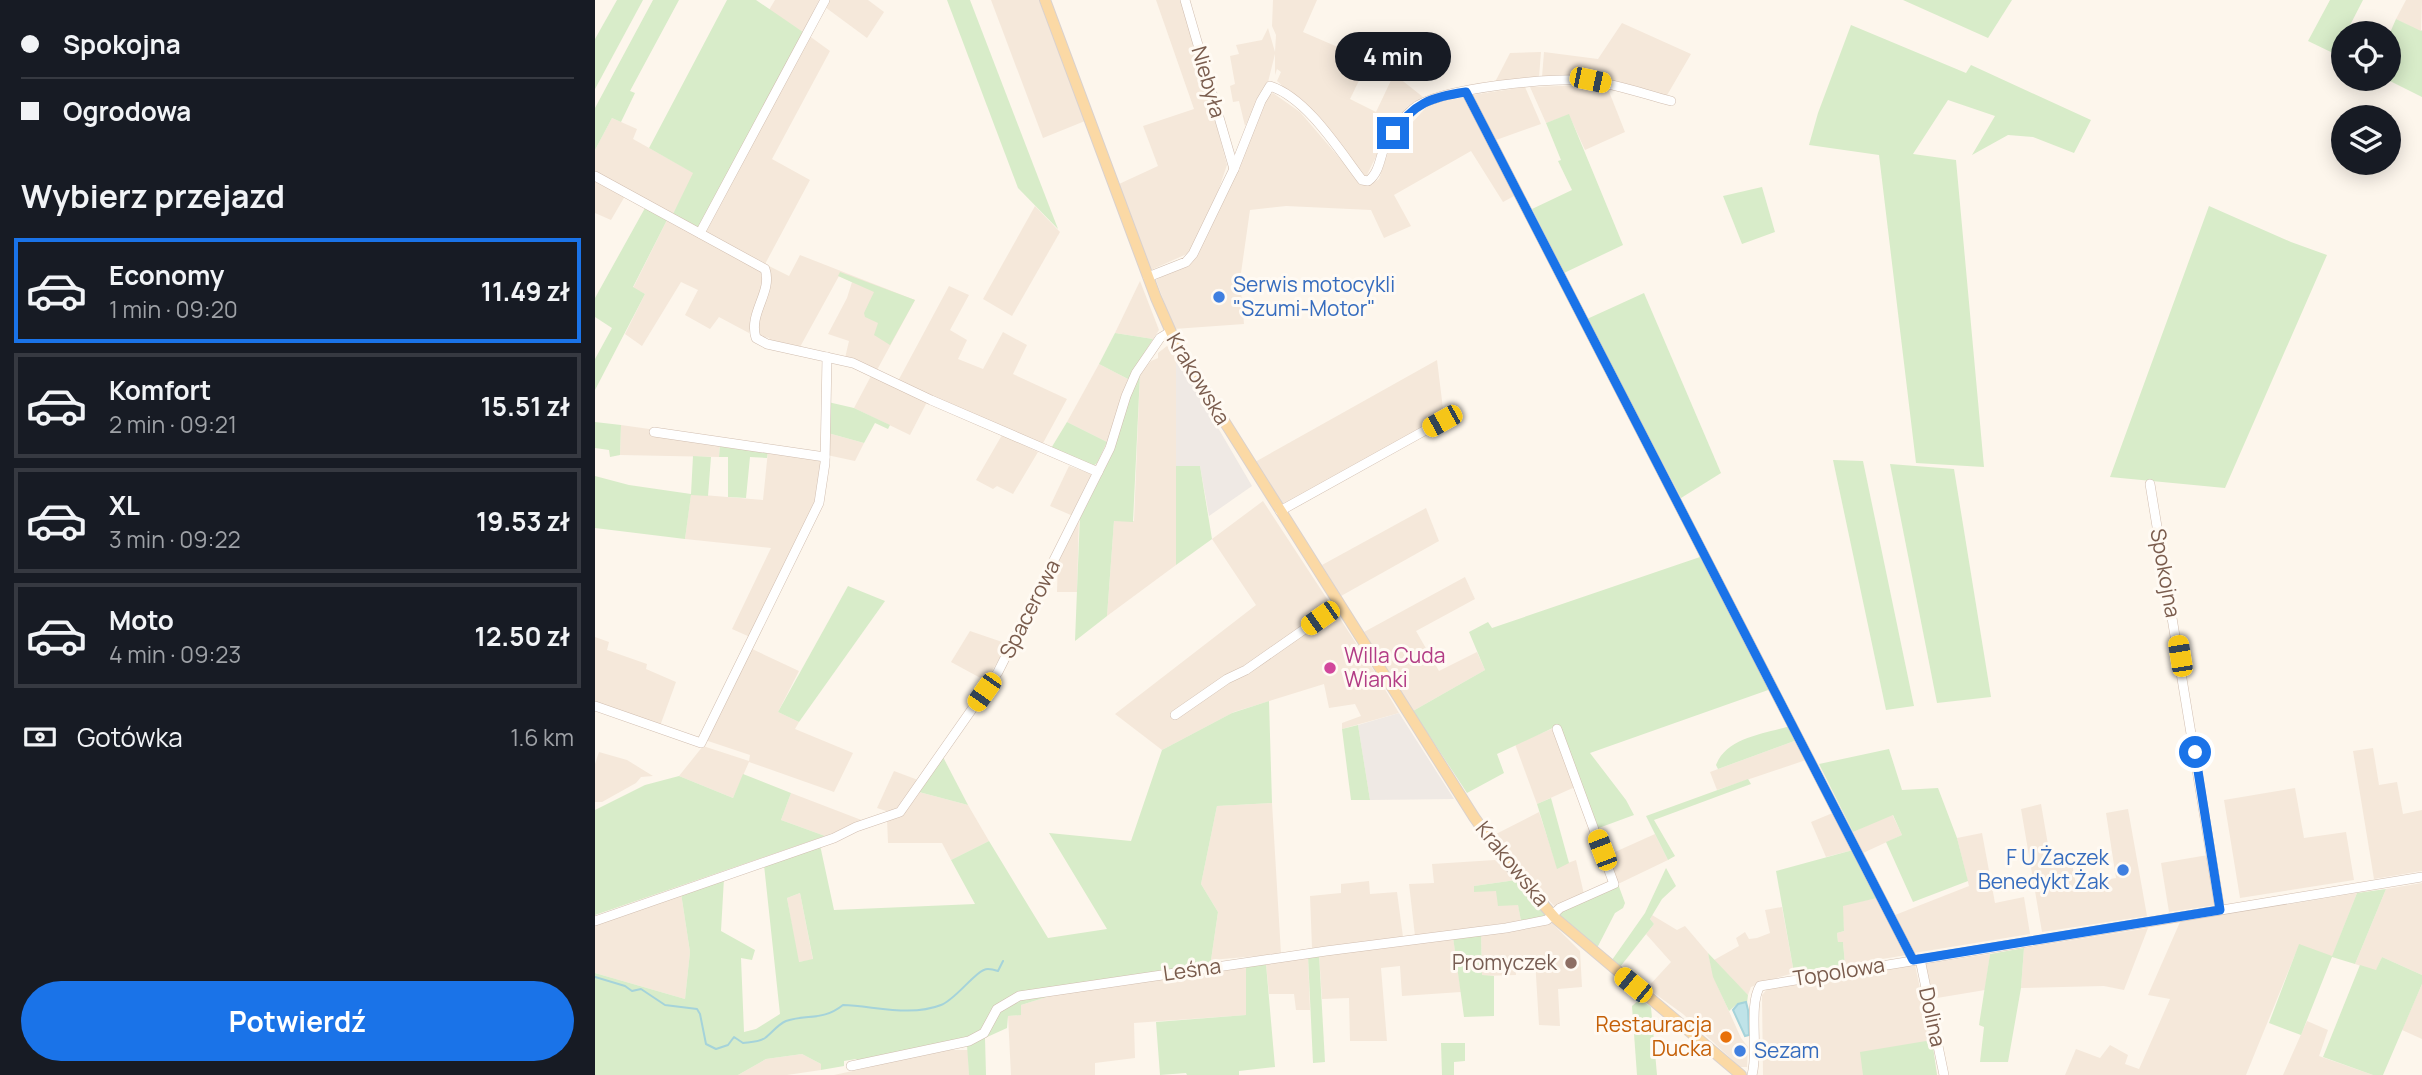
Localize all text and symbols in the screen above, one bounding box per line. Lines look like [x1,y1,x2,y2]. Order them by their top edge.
map controls [2331,21,2401,175]
button: locate [2331,21,2401,91]
text: Spokojna [63,26,181,62]
callout: 4 min [1335,32,1451,80]
text: 4 min [1363,40,1423,72]
street label: Niebyła [1185,43,1233,121]
car [1568,65,1613,95]
text: Ogrodowa [63,93,191,129]
button: layers [2331,105,2401,175]
route end [1377,117,1409,149]
text: Wybierz przejazd [21,174,285,218]
text: Economy [109,257,224,293]
icon: car [25,259,88,322]
place label: Serwis motocykli "Szumi-Motor" [1233,270,1395,322]
text: 11.49 zł [481,273,570,309]
marker: Serwis motocykli "Szumi-Motor" [1211,289,1227,305]
text: 1 min · 09:20 [109,293,238,325]
street label: Krakowska [1161,327,1237,430]
text: Komfort [109,372,211,408]
icon: car [25,374,88,437]
text: 15.51 zł [480,388,570,424]
car [1419,402,1466,440]
text: 2 min · 09:21 [109,408,237,440]
text: XL [109,487,140,523]
icon: car [25,489,88,552]
text: 19.53 zł [476,503,570,539]
text: 3 min · 09:22 [109,523,241,555]
street label: Spokojna [2144,526,2188,619]
street label: Spacerowa [992,554,1066,663]
car [1297,597,1344,639]
text: Moto [109,602,174,638]
icon: car [25,604,88,667]
text: 12.50 zł [475,618,570,654]
car [2167,634,2194,678]
text: 4 min · 09:23 [109,638,241,670]
place label: Willa Cuda Wianki [1344,641,1445,693]
marker: Willa Cuda Wianki [1322,660,1338,676]
car [964,669,1005,715]
icon: cash [21,718,59,756]
text: Gotówka [77,719,183,755]
text: 1.6 km [510,721,574,753]
route start [2179,736,2211,768]
street label: Krakowska [1470,815,1556,912]
car [1585,827,1620,873]
place label: F U Żaczek Benedykt Żak [1978,843,2110,895]
marker: F U Żaczek Benedykt Żak [2115,862,2131,878]
place label: Promyczek [1452,948,1558,976]
street label: Topolowa [1791,950,1887,992]
street label: Leśna [1161,951,1223,987]
marker: Promyczek [1563,955,1579,971]
car [1611,964,1656,1006]
button: Potwierdź [21,981,574,1061]
street label: Dolina [1913,984,1953,1049]
place label: Restauracja Ducka [1596,1010,1712,1062]
marker: Restauracja Ducka [1718,1029,1734,1045]
place label: Sezam [1754,1036,1819,1064]
marker: Sezam [1732,1043,1748,1059]

